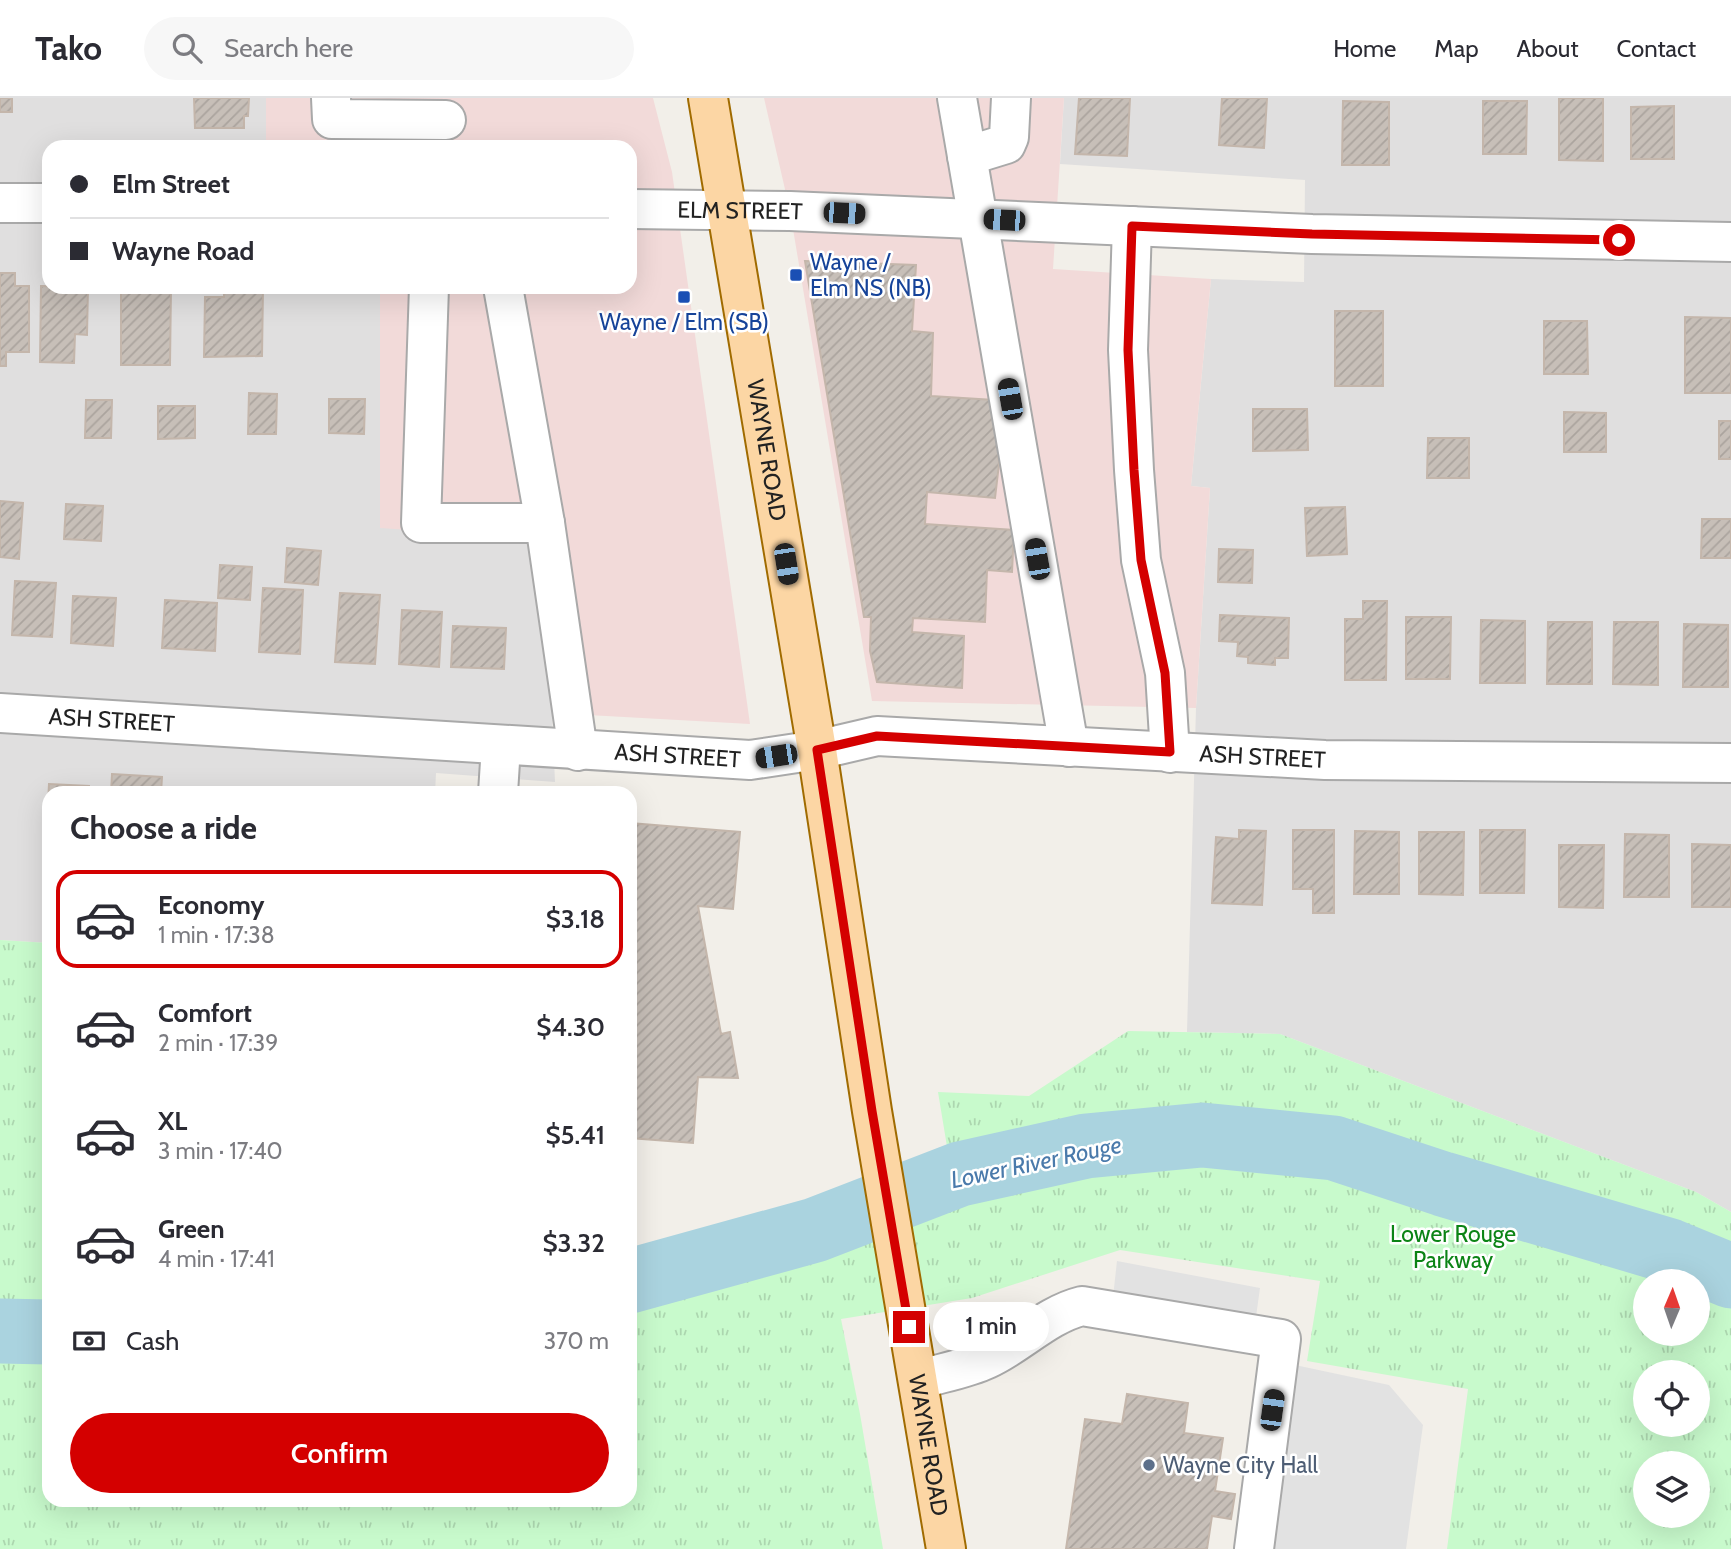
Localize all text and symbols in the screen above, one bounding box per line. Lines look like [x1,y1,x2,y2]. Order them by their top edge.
search box [144,17,634,80]
text: Tako [35,28,102,68]
icon: search [168,29,206,67]
text: Search here [224,32,353,64]
text: Home [1333,34,1396,63]
text: Map [1434,34,1479,63]
text: About [1517,34,1579,63]
text: Contact [1617,34,1696,63]
text: Elm Street [112,168,230,200]
street label: ELM STREET [677,196,803,226]
car [823,201,866,225]
car [983,208,1026,232]
route start [1603,224,1635,256]
text: Wayne Road [112,235,254,267]
place label: Wayne / Elm NS (NB) [810,248,932,302]
marker: Wayne / Elm NS (NB) [788,267,804,283]
marker: Wayne / Elm (SB) [676,289,692,305]
place label: Wayne / Elm (SB) [599,308,769,336]
car [997,376,1024,422]
street label: WAYNE ROAD [741,377,792,523]
car [1024,536,1051,582]
car [773,542,800,586]
street label: ASH STREET [48,702,176,738]
street label: ASH STREET [614,738,742,773]
street label: ASH STREET [1199,739,1326,774]
car [754,742,799,770]
text: Choose a ride [70,808,257,847]
icon: car [74,888,137,951]
text: Economy [158,889,264,921]
text: $3.18 [546,903,605,935]
text: 1 min · 17:38 [158,921,275,949]
icon: car [74,996,137,1059]
text: Comfort [158,997,252,1029]
text: $4.30 [536,1011,605,1043]
text: 2 min · 17:39 [158,1029,278,1057]
icon: car [74,1104,137,1167]
text: XL [158,1105,187,1137]
text: $5.41 [545,1119,605,1151]
water label: Lower River Rouge [948,1130,1124,1194]
text: 3 min · 17:40 [158,1137,283,1165]
icon: car [74,1212,137,1275]
text: Green [158,1213,225,1245]
park label: Lower Rouge Parkway [1390,1220,1516,1274]
text: $3.32 [542,1227,605,1259]
text: 4 min · 17:41 [158,1245,275,1273]
north arrow [1633,1269,1710,1346]
map controls [1633,1269,1710,1528]
callout: 1 min [934,1302,1049,1352]
route end [893,1311,925,1343]
text: 1 min [965,1312,1017,1340]
icon: cash [70,1322,108,1360]
text: Cash [126,1325,179,1357]
text: 370 m [544,1327,609,1355]
button: locate [1633,1360,1710,1437]
street label: WAYNE ROAD [903,1372,954,1518]
car [1259,1388,1286,1432]
button: Confirm [70,1413,609,1493]
place label: Wayne City Hall [1163,1451,1319,1479]
button: layers [1633,1451,1710,1528]
marker: Wayne City Hall [1141,1457,1157,1473]

